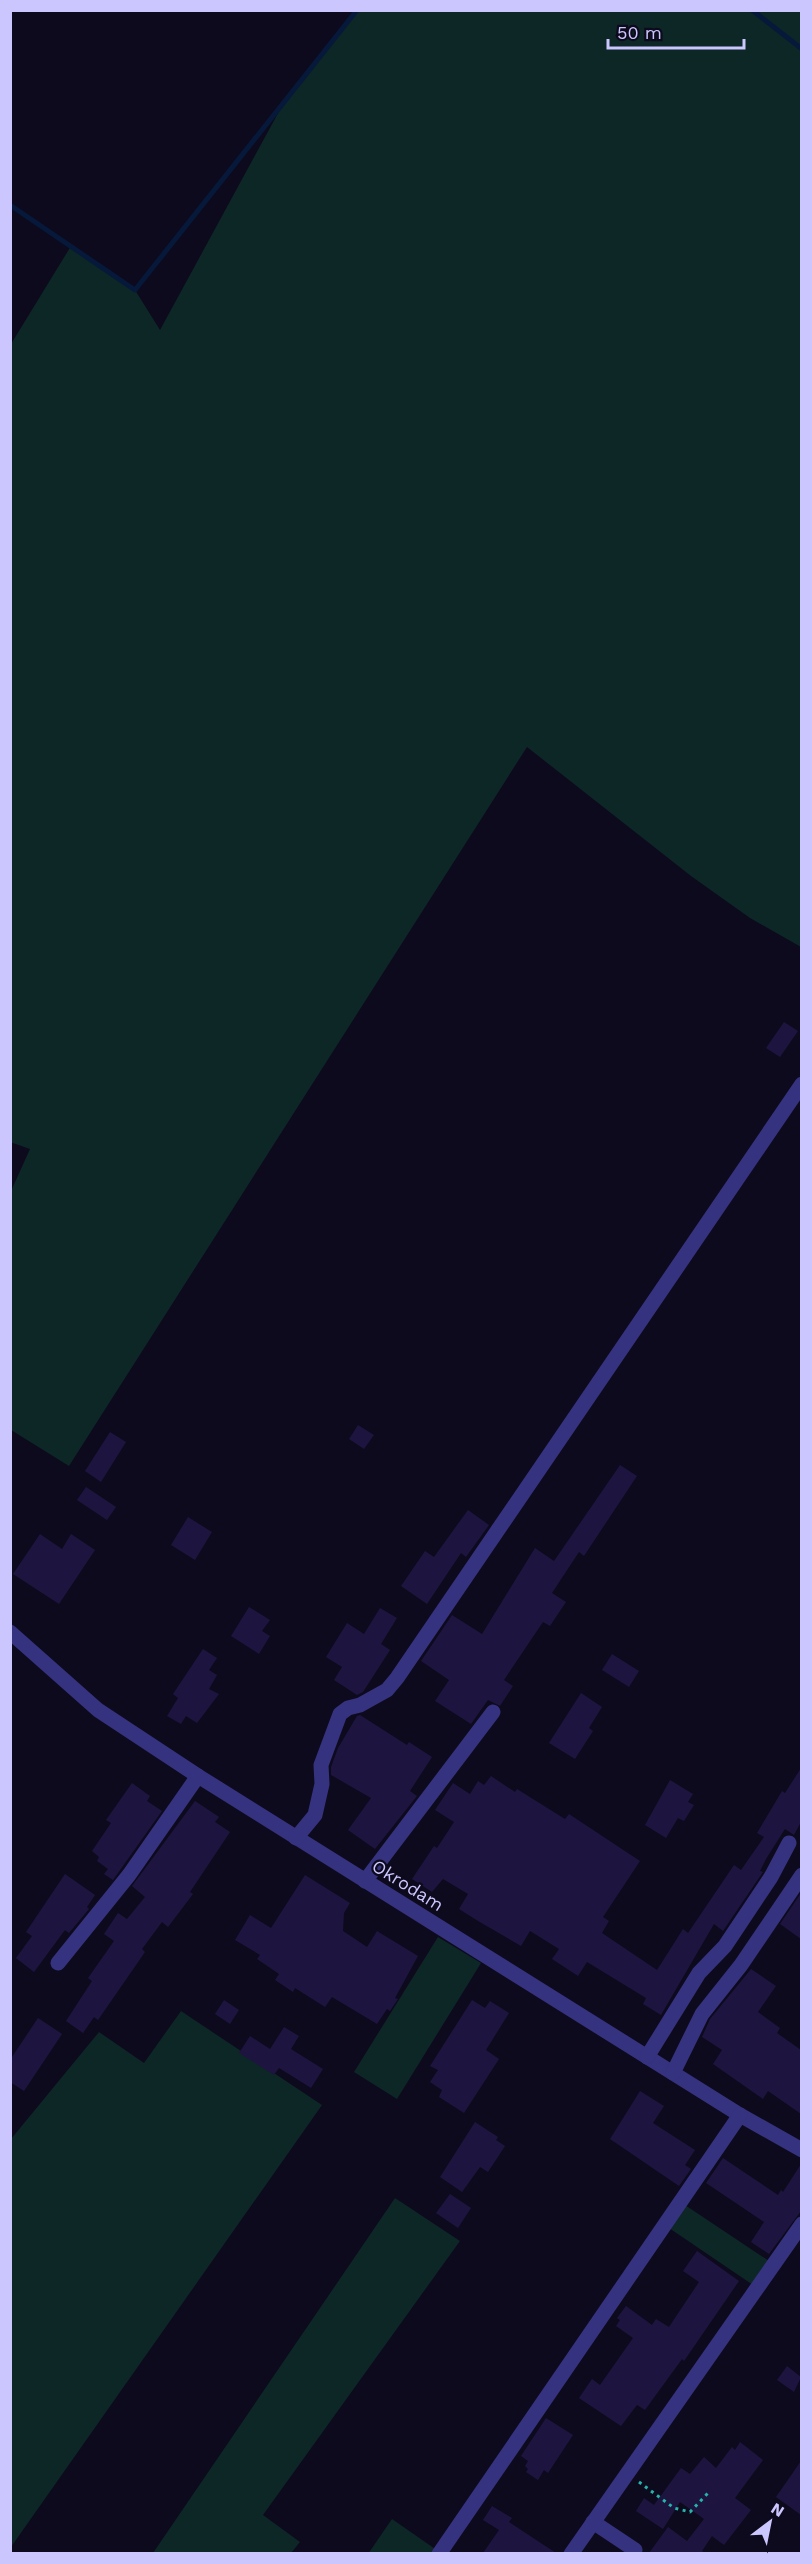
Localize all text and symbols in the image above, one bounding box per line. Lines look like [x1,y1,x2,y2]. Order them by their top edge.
scale bar [608,12,744,50]
text: 50 m [617,22,662,43]
street label: Okrodam [368,1855,448,1915]
north arrow [740,2492,800,2552]
text: N [768,2499,788,2521]

